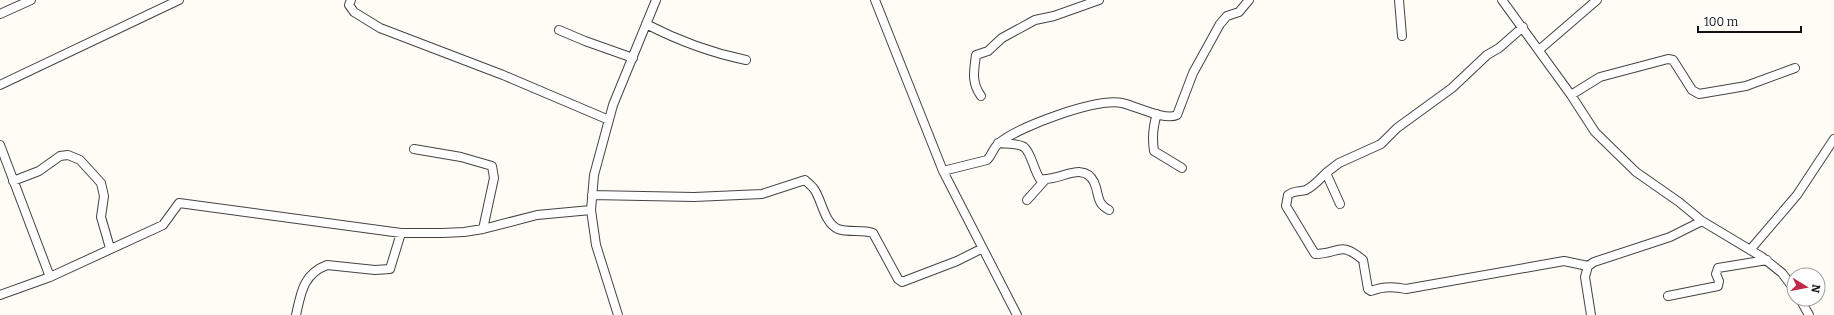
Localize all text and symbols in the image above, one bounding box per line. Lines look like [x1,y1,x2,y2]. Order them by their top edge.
scale bar [1698,8,1801,34]
text: 100 m [1704,15,1739,29]
north arrow [1786,267,1826,307]
text: N [1808,283,1822,294]

